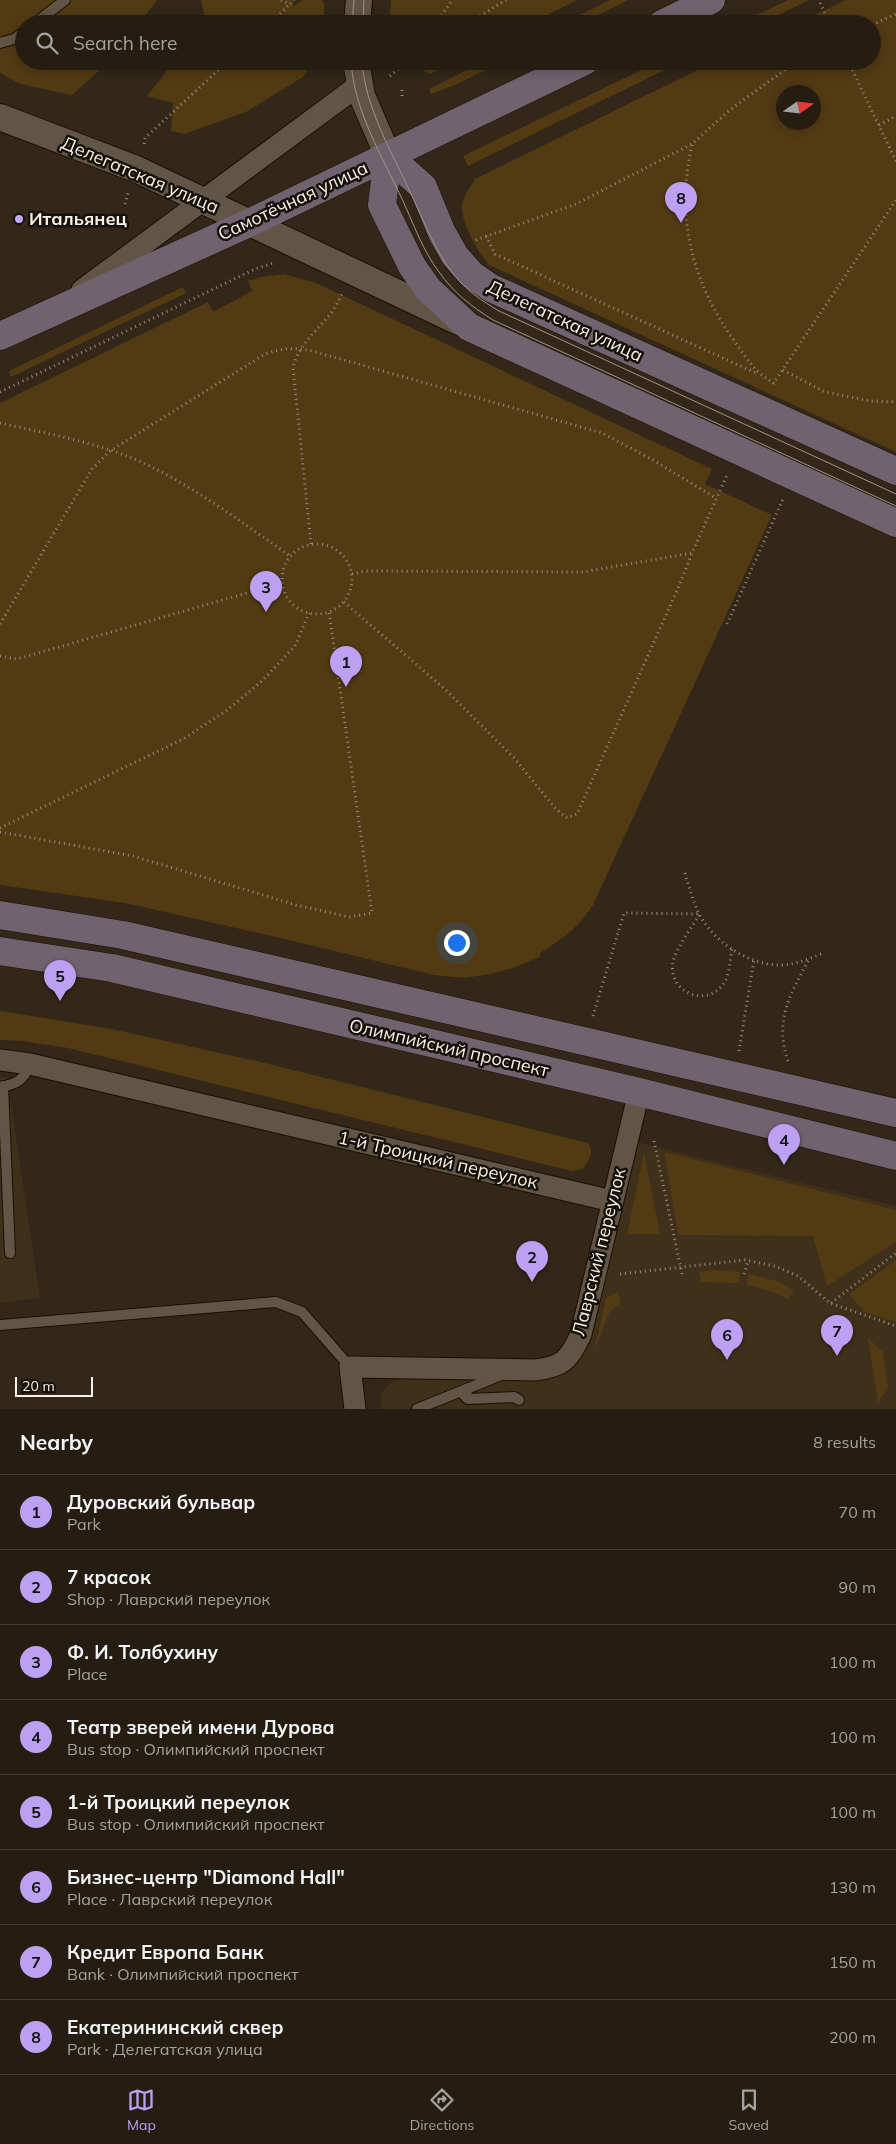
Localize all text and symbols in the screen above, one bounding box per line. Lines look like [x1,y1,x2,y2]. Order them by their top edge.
search box [15,15,881,70]
icon: search [33,29,61,57]
text: Search here [73,31,177,55]
north arrow [776,85,821,130]
street label: Делегатская улица [58,131,222,218]
street label: Самотёчная улица [214,156,371,245]
pin: 8 [665,182,697,223]
place label: Итальянец [29,207,128,230]
marker: Итальянец [13,213,25,225]
street label: Делегатская улица [484,274,647,367]
pin: 3 [250,571,282,612]
pin: 1 [330,646,362,687]
your location [444,930,470,956]
pin: 5 [44,960,76,1001]
street label: Олимпийский проспект [347,1013,552,1082]
pin: 4 [768,1124,800,1165]
street label: 1-й Троицкий переулок [336,1125,540,1194]
street label: Лаврский переулок [567,1165,631,1338]
pin: 2 [516,1241,548,1282]
pin: 7 [821,1315,853,1356]
pin: 6 [711,1319,743,1360]
scale bar [15,1374,92,1397]
text: 20 m [22,1377,55,1395]
text: Nearby [20,1429,93,1455]
text: 8 results [813,1432,876,1452]
text: Дуровский бульвар [67,1490,255,1514]
text: 1 [31,1502,41,1522]
text: 70 m [839,1502,876,1522]
text: Park [67,1514,101,1534]
text: 7 красок [67,1565,151,1589]
text: 2 [31,1577,41,1597]
text: 90 m [839,1577,876,1597]
text: Shop · Лаврский переулок [67,1589,270,1609]
text: Ф. И. Толбухину [67,1640,218,1664]
text: 3 [31,1652,41,1672]
text: 100 m [829,1652,876,1672]
text: Place [67,1664,107,1684]
text: Театр зверей имени Дурова [67,1715,335,1739]
text: 4 [31,1727,41,1747]
text: 100 m [829,1727,876,1747]
text: Bus stop · Олимпийский проспект [67,1739,325,1759]
text: 1-й Троицкий переулок [67,1790,289,1814]
text: 5 [31,1802,41,1822]
text: 100 m [829,1802,876,1822]
text: Bus stop · Олимпийский проспект [67,1814,325,1834]
text: Бизнес-центр "Diamond Hall" [67,1865,345,1889]
text: 6 [31,1877,41,1897]
text: 130 m [829,1877,876,1897]
text: Place · Лаврский переулок [67,1889,272,1909]
text: Кредит Европа Банк [67,1940,263,1964]
text: 7 [31,1952,41,1972]
text: 150 m [829,1952,876,1972]
text: Bank · Олимпийский проспект [67,1964,298,1984]
text: Екатерининский сквер [67,2015,284,2039]
text: 8 [31,2027,41,2047]
text: 200 m [829,2027,876,2047]
text: Park · Делегатская улица [67,2039,263,2059]
tab: Map [127,2086,156,2134]
tab: Directions [410,2086,475,2134]
tab: Saved [729,2086,769,2134]

